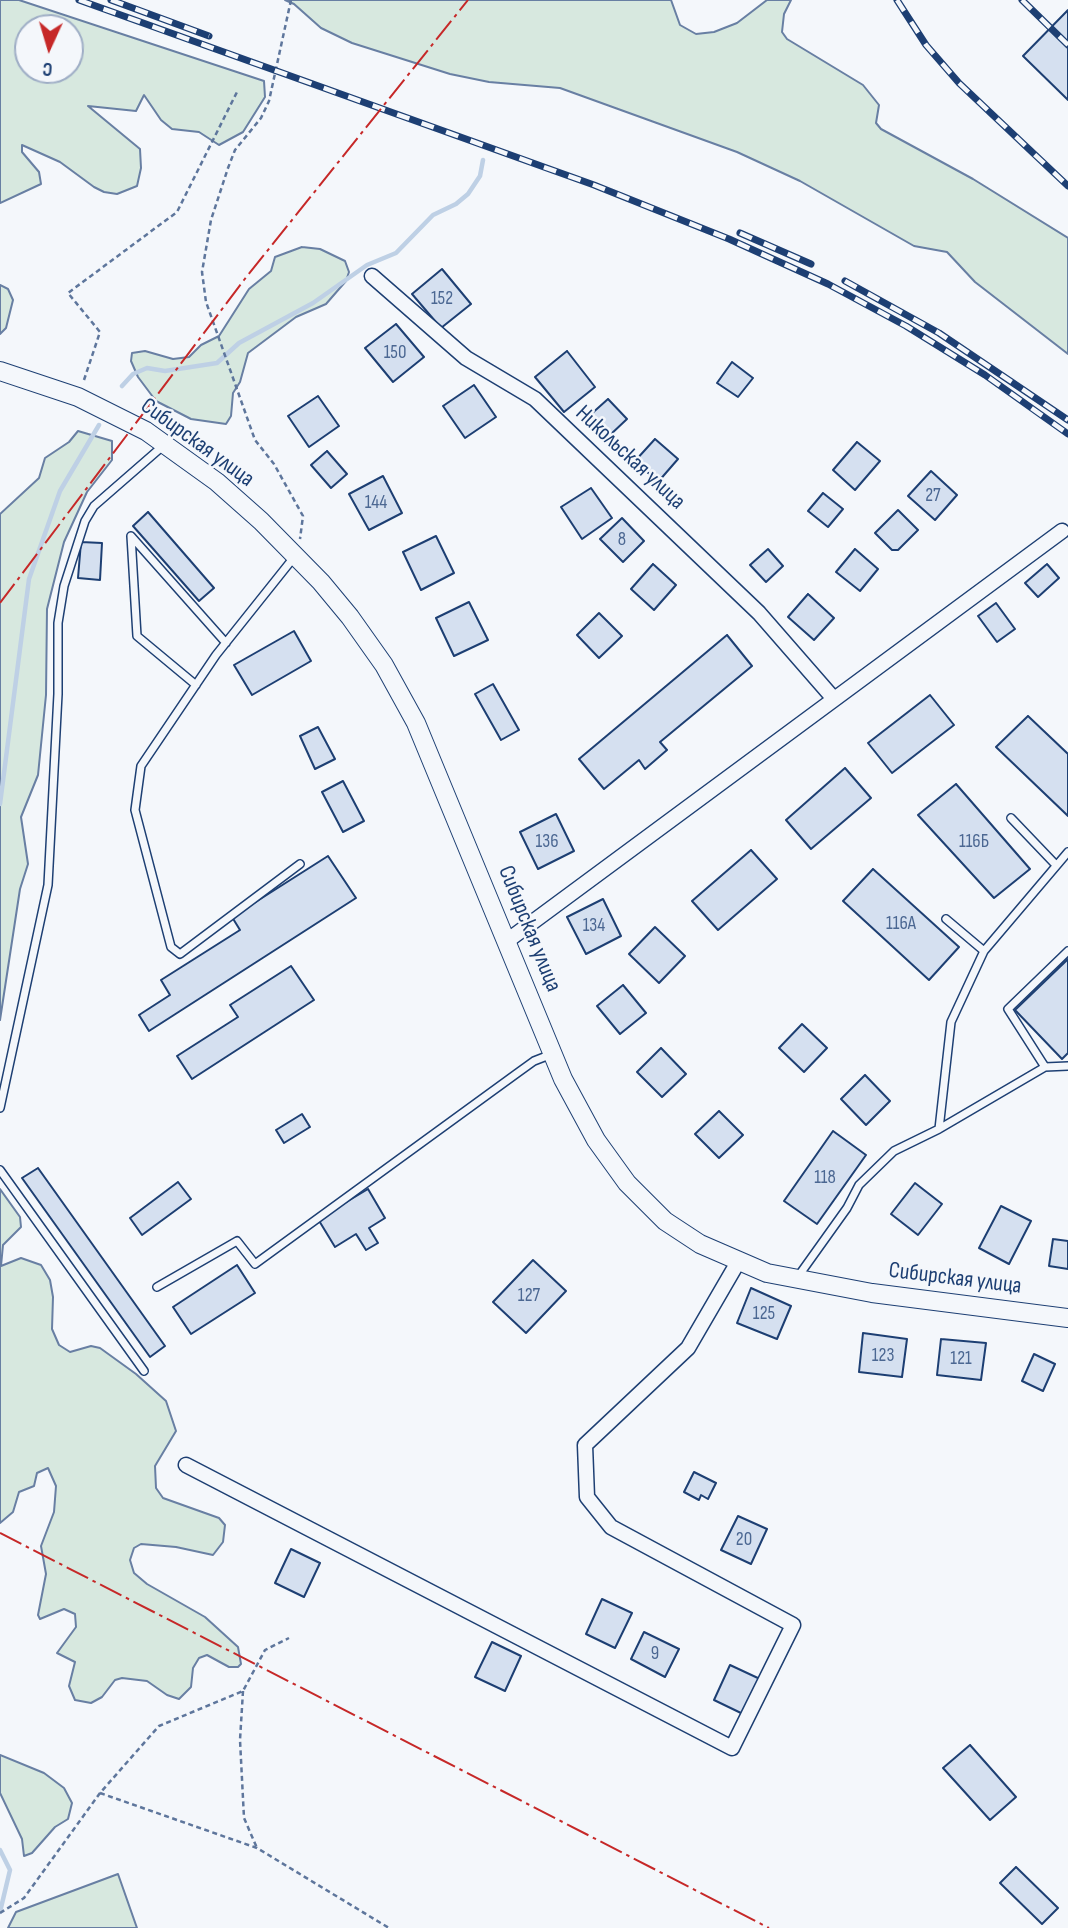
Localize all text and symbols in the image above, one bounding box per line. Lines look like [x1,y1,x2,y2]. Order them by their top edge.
north arrow [14,14,84,84]
text: С [42,57,53,80]
house number: 152 [431,288,453,310]
house number: 150 [384,342,406,364]
street label: Сибирская улица [135,393,259,493]
street label: Никольская улица [569,400,691,516]
house number: 27 [925,485,941,507]
house number: 144 [365,492,387,514]
house number: 8 [618,529,626,551]
house number: 136 [536,831,558,853]
house number: 116Б [959,831,989,853]
street label: Сибирская улица [491,862,567,996]
house number: 116А [886,913,916,935]
house number: 134 [583,915,605,937]
house number: 118 [814,1167,836,1189]
street label: Сибирская улица [887,1257,1023,1301]
house number: 127 [518,1285,540,1307]
house number: 125 [753,1303,775,1325]
house number: 123 [872,1345,894,1367]
house number: 121 [950,1348,972,1370]
house number: 20 [736,1529,752,1551]
house number: 9 [651,1643,659,1665]

